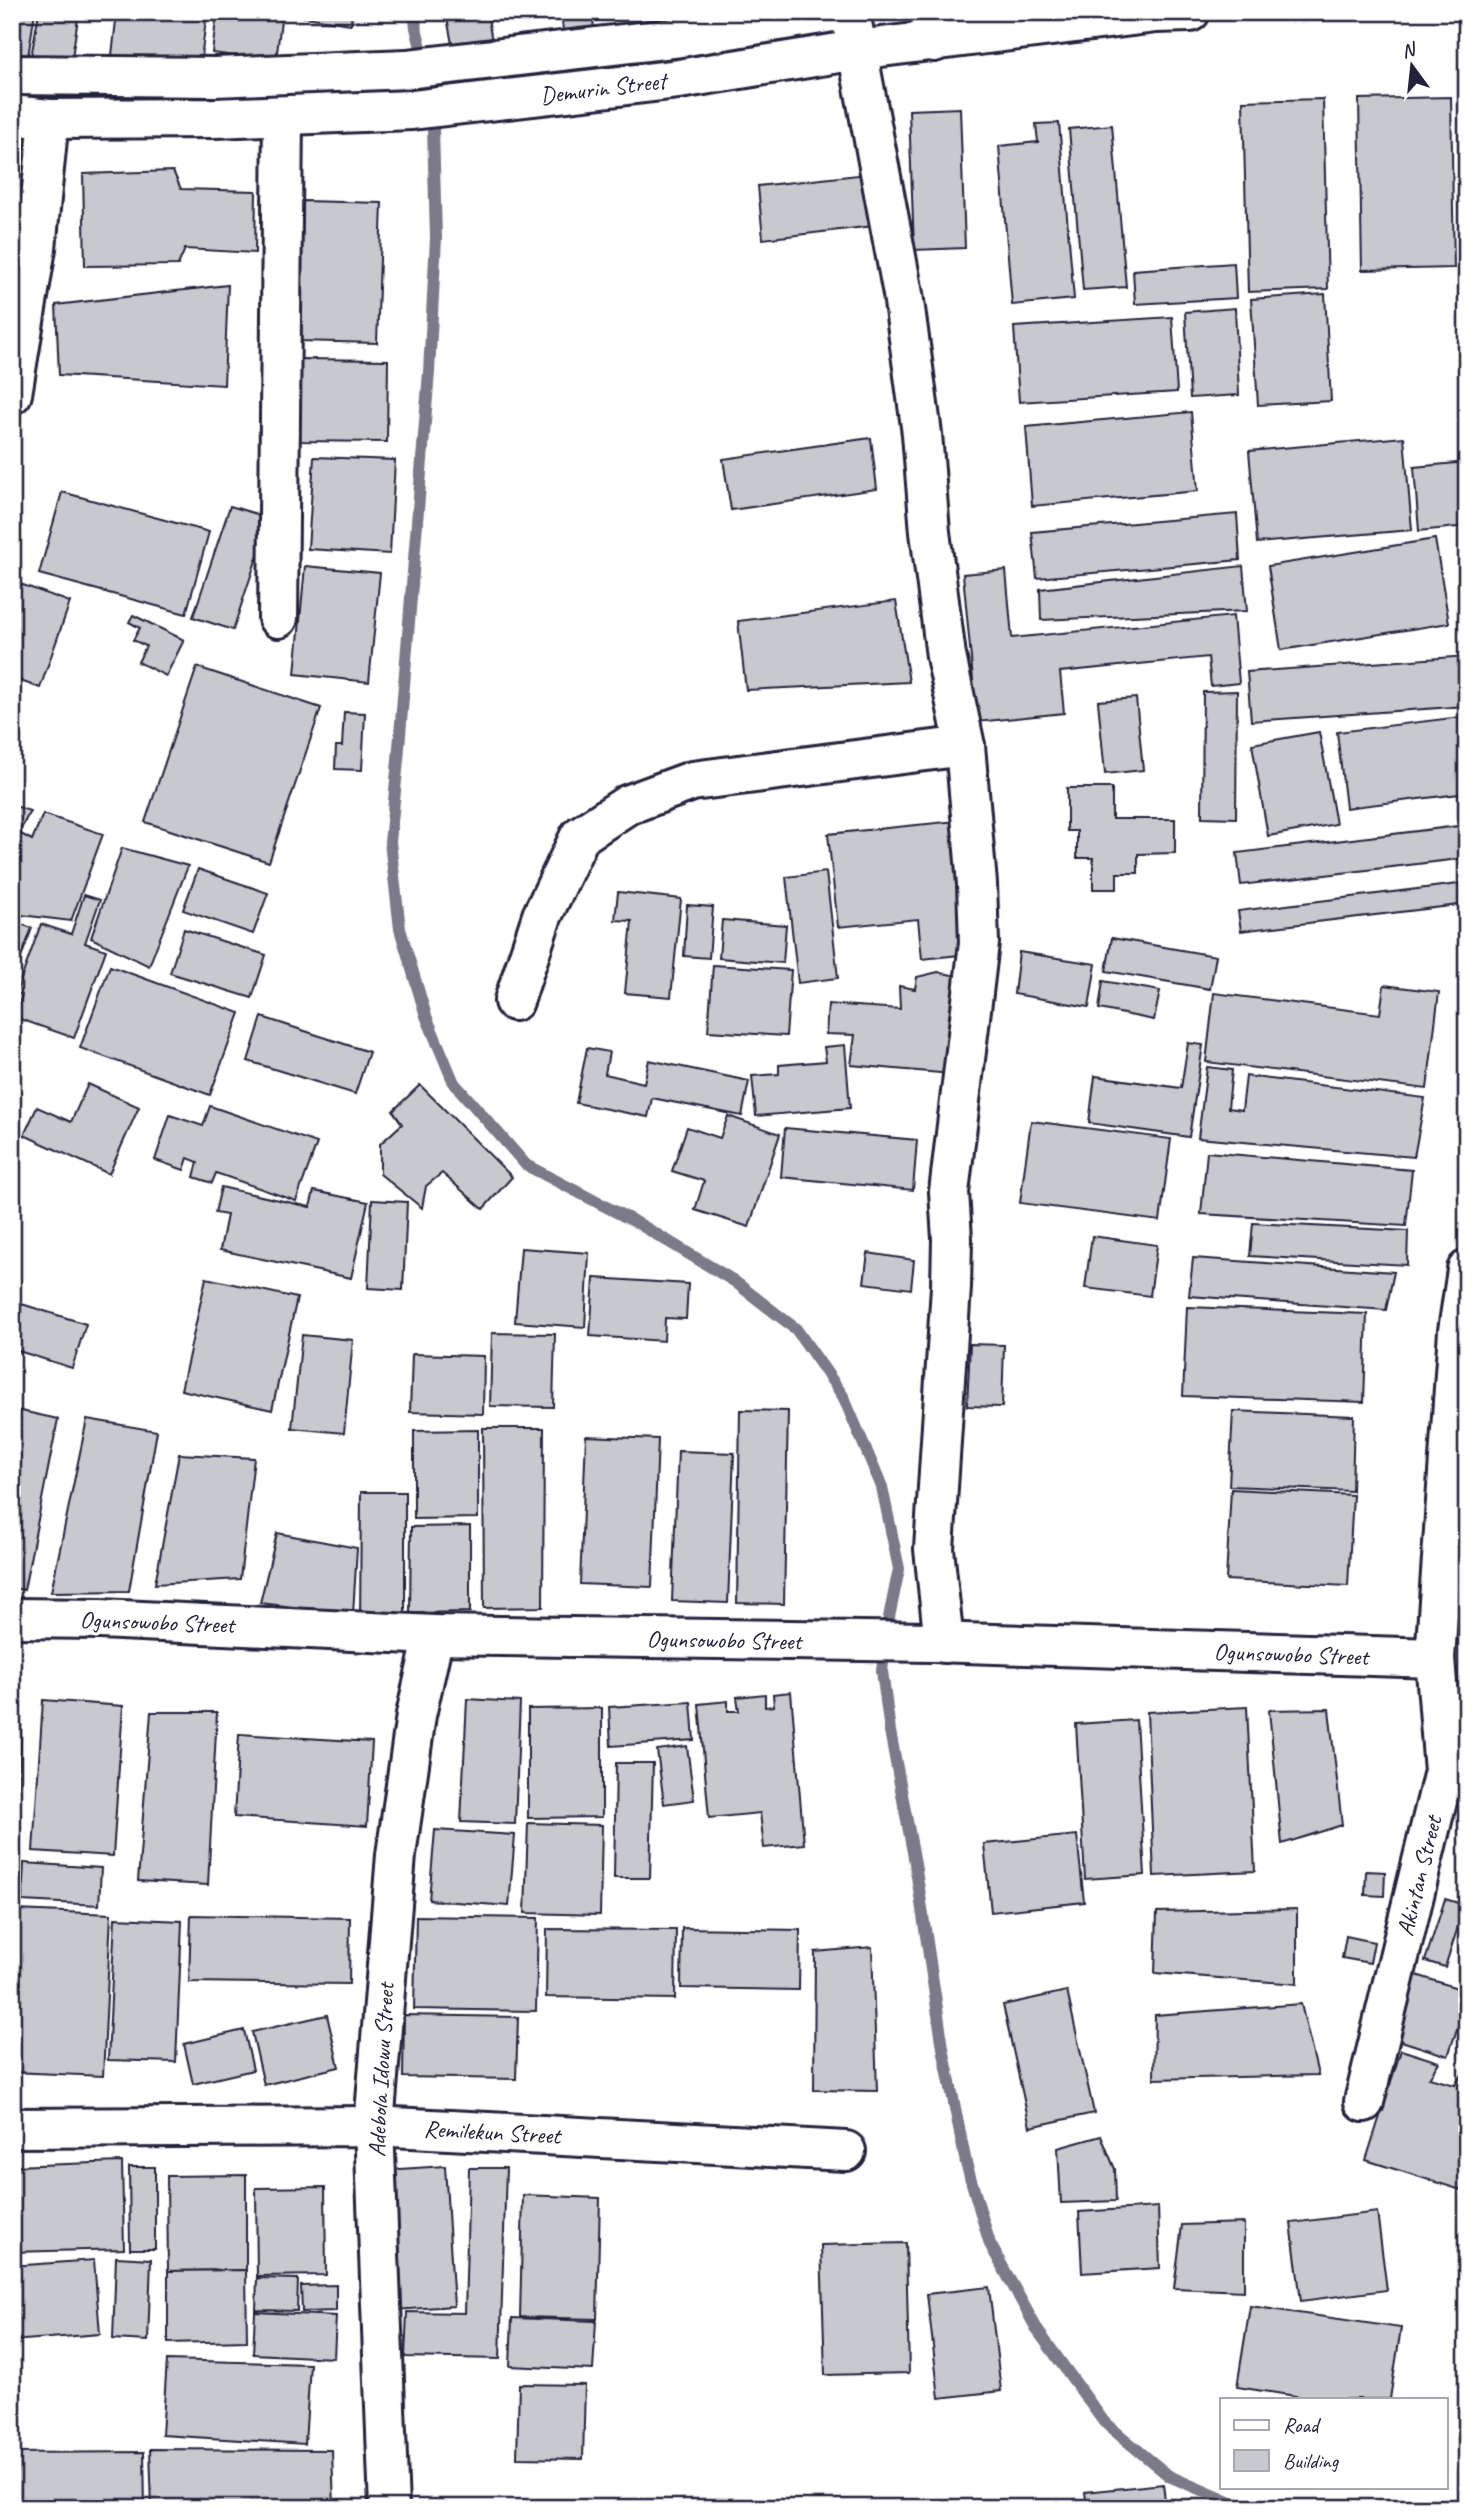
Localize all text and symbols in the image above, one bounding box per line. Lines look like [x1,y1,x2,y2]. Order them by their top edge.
north arrow [1378,32,1448,102]
text: N [1399,37,1420,64]
street label: Demurin Street [539,65,671,111]
street label: Ogunsowobo Street [79,1604,237,1640]
street label: Ogunsowobo Street [646,1624,804,1656]
street label: Ogunsowobo Street [1213,1636,1371,1672]
street label: Akintan Street [1390,1811,1449,1939]
street label: Adebola Idowu Street [361,1980,401,2158]
street label: Remilekun Street [423,2113,563,2151]
legend [1220,2398,1448,2488]
text: Road [1283,2412,1322,2438]
text: Building [1283,2448,1340,2474]

